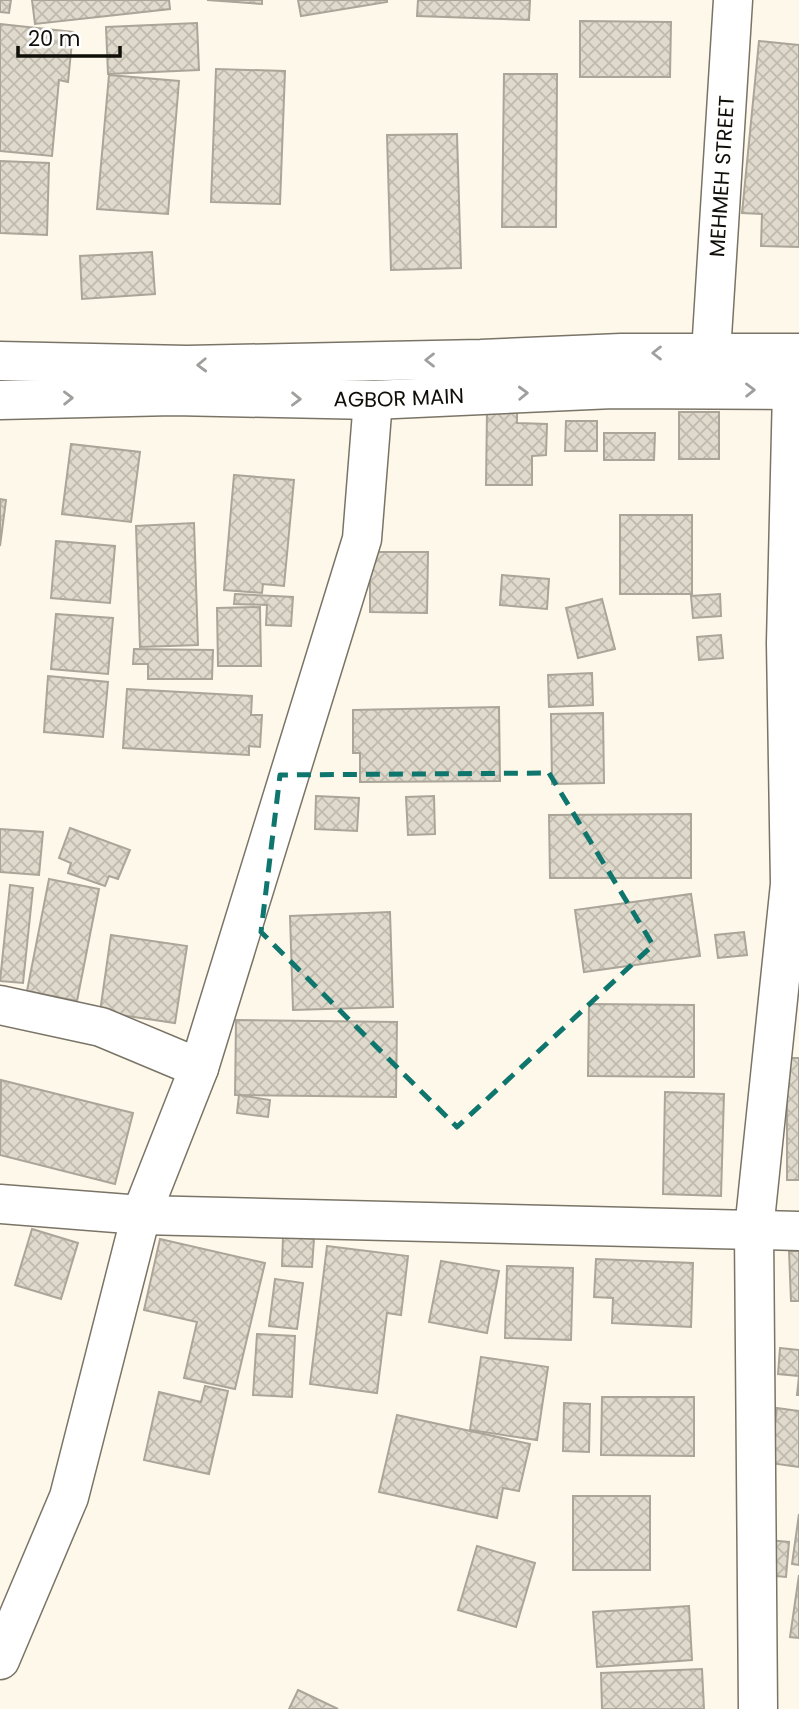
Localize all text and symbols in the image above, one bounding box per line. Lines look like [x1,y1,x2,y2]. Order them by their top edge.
scale bar [18,14,119,58]
text: 20 m [28,24,81,53]
street label: MEHMEH STREET [702,95,741,258]
one-way arrow [652,345,662,361]
one-way arrow [424,352,435,368]
one-way arrow [197,357,208,372]
street label: AGBOR MAIN [333,381,465,414]
one-way arrow [745,383,756,398]
one-way arrow [518,385,529,400]
one-way arrow [63,391,74,406]
one-way arrow [291,391,301,407]

